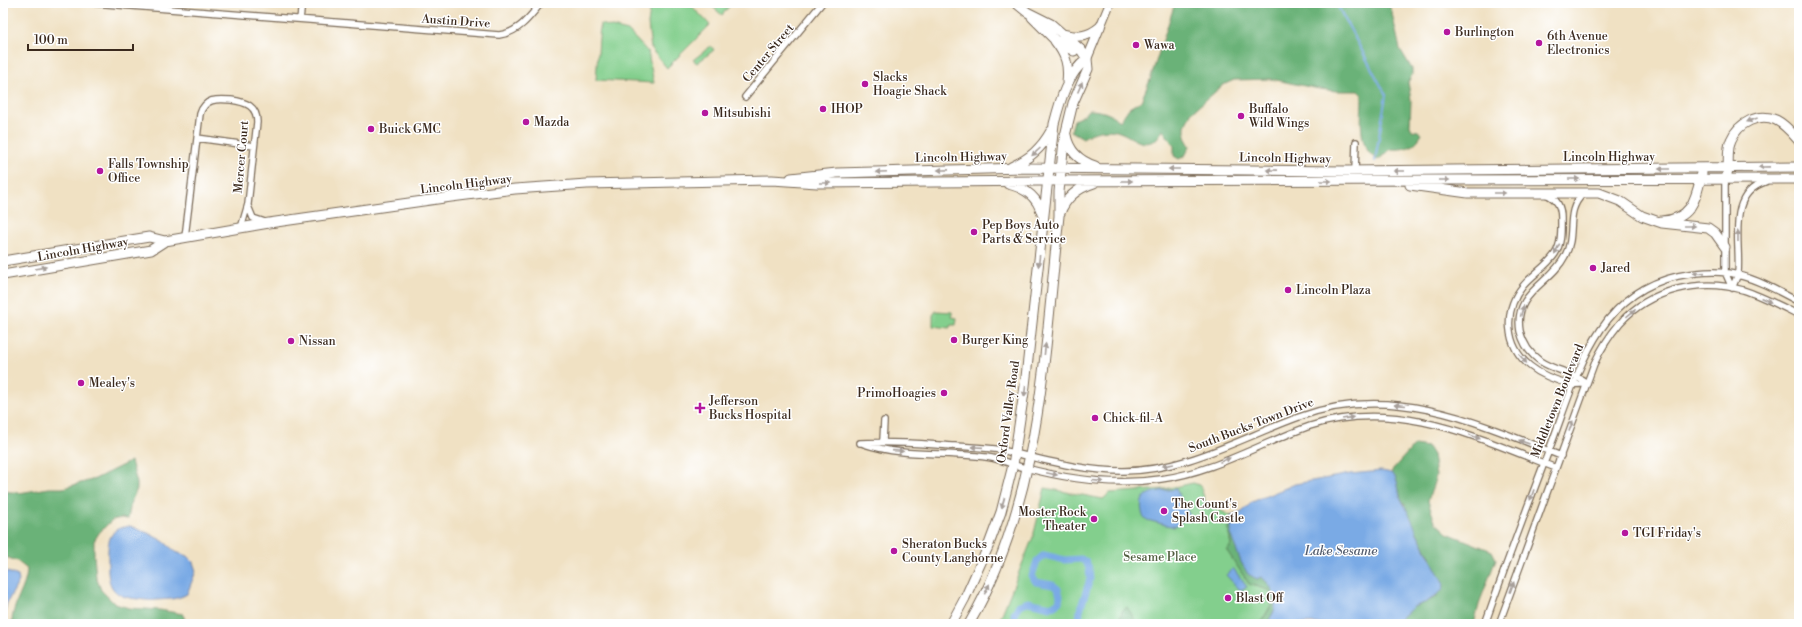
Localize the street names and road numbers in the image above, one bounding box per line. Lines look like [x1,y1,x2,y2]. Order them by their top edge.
street label: Austin Drive [420,12,491,31]
street label: Center Street [740,20,798,86]
street label: Mercer Court [231,119,252,194]
street label: Lincoln Highway [915,149,1007,166]
street label: Lincoln Highway [1239,150,1331,167]
street label: Lincoln Highway [1563,150,1655,165]
street label: Lincoln Highway [419,171,513,198]
street label: Lincoln Highway [36,234,130,265]
street label: Middletown Boulevard [1528,342,1587,460]
street label: Oxford Valley Road [994,360,1023,464]
street label: South Bucks Town Drive [1187,395,1316,456]

